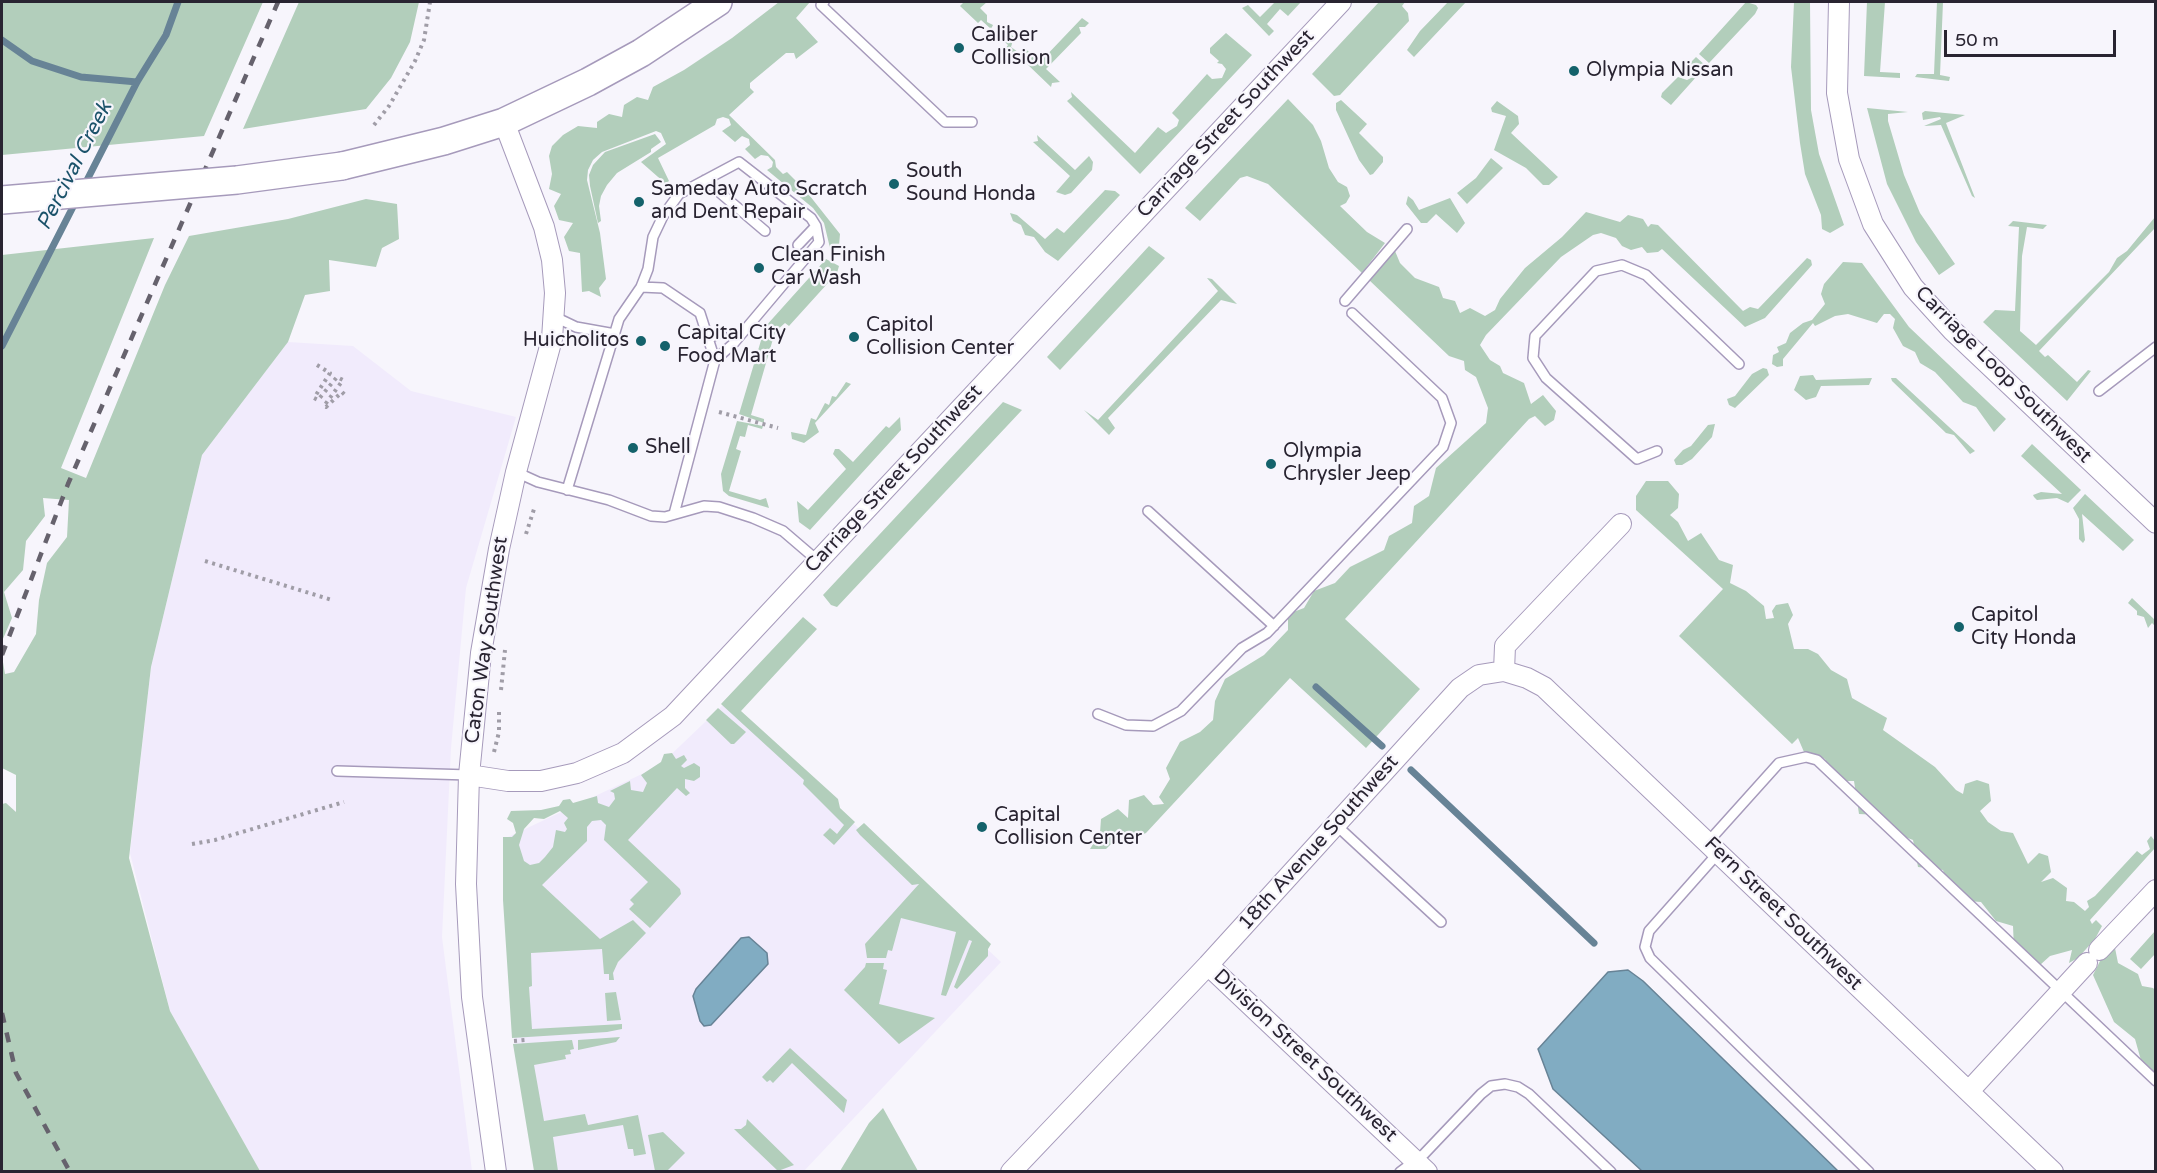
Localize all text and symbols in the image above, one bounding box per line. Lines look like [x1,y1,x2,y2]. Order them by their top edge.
scale bar [1947,18,2120,56]
place label: Caliber Collision [971,24,1051,71]
street label: Carriage Street Southwest [1132,25,1320,223]
text: 50 m [1955,29,1999,51]
marker: Caliber Collision [952,41,966,55]
place label: Olympia Nissan [1586,59,1734,83]
marker: Olympia Nissan [1567,64,1581,78]
water label: Percival Creek [32,98,118,234]
place label: South Sound Honda [906,160,1036,207]
marker: South Sound Honda [887,177,901,191]
place label: Sameday Auto Scratch and Dent Repair [651,178,868,225]
marker: Sameday Auto Scratch and Dent Repair [632,195,646,209]
place label: Clean Finish Car Wash [771,244,886,291]
marker: Clean Finish Car Wash [752,261,766,275]
street label: Carriage Loop Southwest [1910,282,2096,468]
place label: Capitol Collision Center [866,314,1014,361]
place label: Capital City Food Mart [677,322,786,369]
place label: Huicholitos [523,329,629,353]
marker: Capitol Collision Center [847,330,861,344]
marker: Huicholitos [634,334,648,348]
marker: Capital City Food Mart [658,339,672,353]
street label: Carriage Street Southwest [800,380,988,578]
place label: Shell [645,436,691,460]
place label: Olympia Chrysler Jeep [1283,440,1411,487]
marker: Shell [626,441,640,455]
marker: Olympia Chrysler Jeep [1264,457,1278,471]
street label: Caton Way Southwest [461,535,513,745]
place label: Capitol City Honda [1971,604,2076,651]
marker: Capitol City Honda [1952,620,1966,634]
street label: 18th Avenue Southwest [1234,750,1404,936]
place label: Capital Collision Center [994,804,1142,851]
marker: Capital Collision Center [975,820,989,834]
street label: Fern Street Southwest [1699,832,1867,996]
street label: Division Street Southwest [1208,965,1402,1147]

